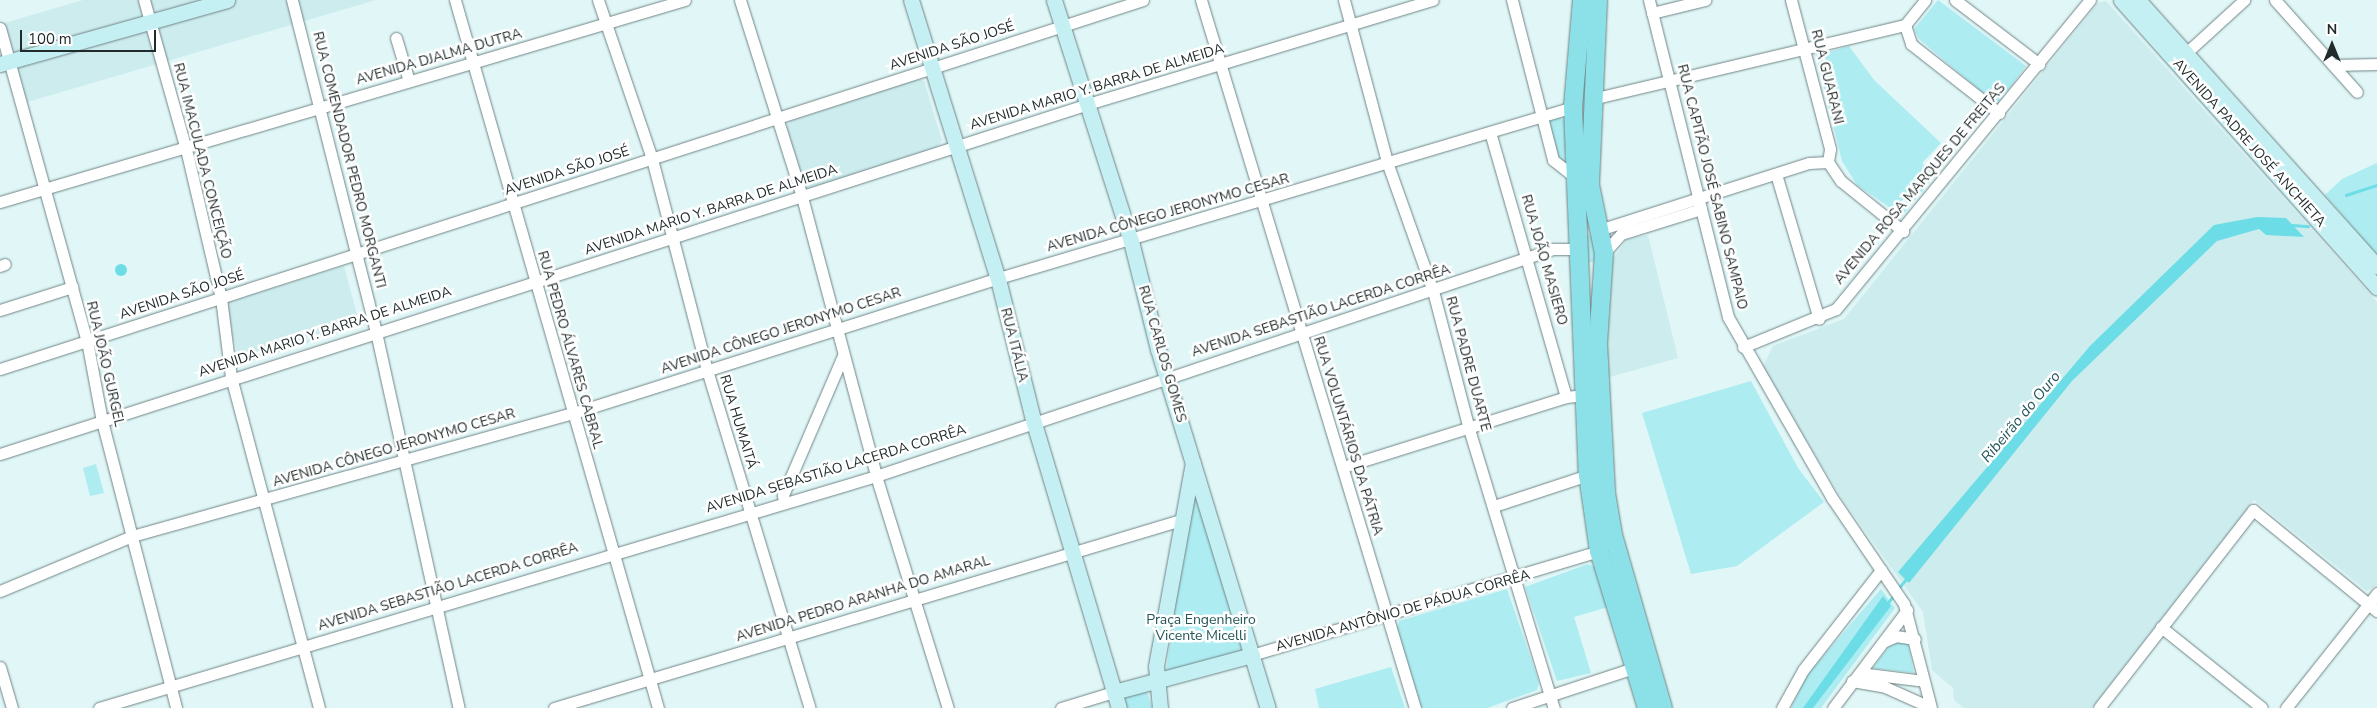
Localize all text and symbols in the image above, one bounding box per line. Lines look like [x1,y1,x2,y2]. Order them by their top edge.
street label: AVENIDA SÃO JOSÉ [887,18,1017,74]
scale bar [22,20,159,52]
north arrow [2307,20,2357,70]
text: N [2327,20,2337,39]
street label: AVENIDA DJALMA DUTRA [354,25,524,89]
street label: RUA GUARANI [1807,28,1847,126]
text: 100 m [28,29,72,49]
street label: RUA COMENDADOR PEDRO MORGANTI [309,30,389,290]
street label: AVENIDA MARIO Y. BARRA DE ALMEIDA [968,40,1226,134]
street label: AVENIDA PADRE JOSÉ ANCHIETA [2169,56,2329,230]
street label: RUA IMACULADA CONCEIÇÃO [169,61,235,261]
street label: RUA CAPITÃO JOSÉ SABINO SAMPAIO [1673,63,1751,311]
street label: AVENIDA ROSA MARQUES DE FREITAS [1831,80,2009,288]
street label: AVENIDA SÃO JOSÉ [502,143,632,199]
street label: AVENIDA MARIO Y. BARRA DE ALMEIDA [582,161,840,259]
street label: AVENIDA CÔNEGO JERONYMO CESAR [1045,170,1291,256]
street label: RUA JOÃO MASIERO [1517,193,1571,327]
street label: RUA PEDRO ÁLVARES CABRAL [534,249,606,451]
street label: AVENIDA SEBASTIÃO LACERDA CORRÊA [1189,261,1453,361]
street label: AVENIDA SÃO JOSÉ [117,267,247,323]
street label: AVENIDA MARIO Y. BARRA DE ALMEIDA [196,283,454,381]
street label: AVENIDA CÔNEGO JERONYMO CESAR [659,284,903,378]
street label: RUA CARLOS GOMES [1134,284,1190,424]
street label: RUA PADRE DUARTE [1442,295,1494,433]
street label: RUA JOÃO GURGEL [82,300,128,428]
street label: RUA ITÁLIA [997,306,1031,384]
street label: RUA VOLUNTÁRIOS DA PÁTRIA [1310,334,1386,538]
water label: Ribeirão do Ouro [1978,368,2064,466]
street label: RUA HUMAITÁ [716,373,760,471]
street label: AVENIDA CÔNEGO JERONYMO CESAR [271,405,517,491]
street label: AVENIDA SEBASTIÃO LACERDA CORRÊA [704,421,968,517]
street label: AVENIDA SEBASTIÃO LACERDA CORRÊA [316,539,580,635]
street label: AVENIDA PEDRO ARANHA DO AMARAL [734,552,992,646]
street label: AVENIDA ANTÔNIO DE PÁDUA CORRÊA [1274,567,1532,655]
park label: Praça Engenheiro Vicente Micelli [1146,612,1256,644]

